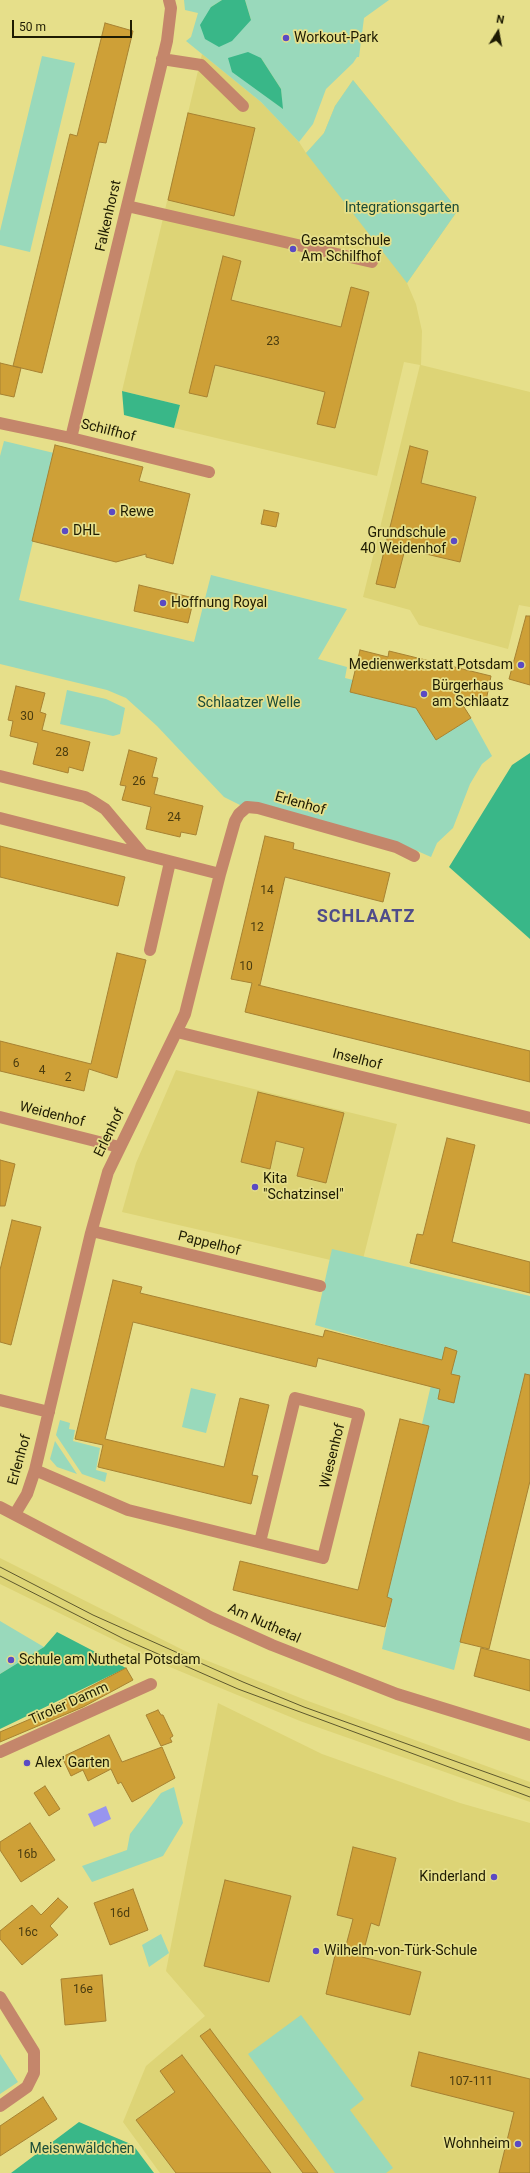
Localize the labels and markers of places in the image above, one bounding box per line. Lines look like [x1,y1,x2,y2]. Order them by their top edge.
place label: Workout-Park [294,30,378,46]
marker: Workout-Park [281,33,291,43]
place label: Gesamtschule Am Schilfhof [301,233,390,266]
marker: Gesamtschule Am Schilfhof [288,244,298,254]
place label: Rewe [120,504,154,520]
marker: Rewe [107,507,117,517]
place label: DHL [73,523,100,539]
place label: Grundschule 40 Weidenhof [360,525,446,558]
marker: DHL [60,526,70,536]
marker: Grundschule 40 Weidenhof [449,536,459,546]
place label: Hoffnung Royal [171,595,267,611]
marker: Hoffnung Royal [158,598,168,608]
place label: Medienwerkstatt Potsdam [349,657,513,673]
marker: Medienwerkstatt Potsdam [516,660,526,670]
place label: Bürgerhaus am Schlaatz [432,678,509,710]
marker: Bürgerhaus am Schlaatz [419,689,429,699]
place label: Kita "Schatzinsel" [263,1171,344,1204]
marker: Kita "Schatzinsel" [250,1182,260,1192]
place label: Schule am Nuthetal Potsdam [19,1652,201,1668]
marker: Schule am Nuthetal Potsdam [6,1655,16,1665]
place label: Alex' Garten [35,1755,110,1771]
marker: Alex' Garten [22,1758,32,1768]
place label: Kinderland [419,1869,486,1885]
marker: Kinderland [489,1872,499,1882]
place label: Wilhelm-von-Türk-Schule [324,1943,477,1959]
marker: Wilhelm-von-Türk-Schule [311,1946,321,1956]
place label: Wohnheim [444,2136,510,2152]
marker: Wohnheim [513,2139,523,2149]

